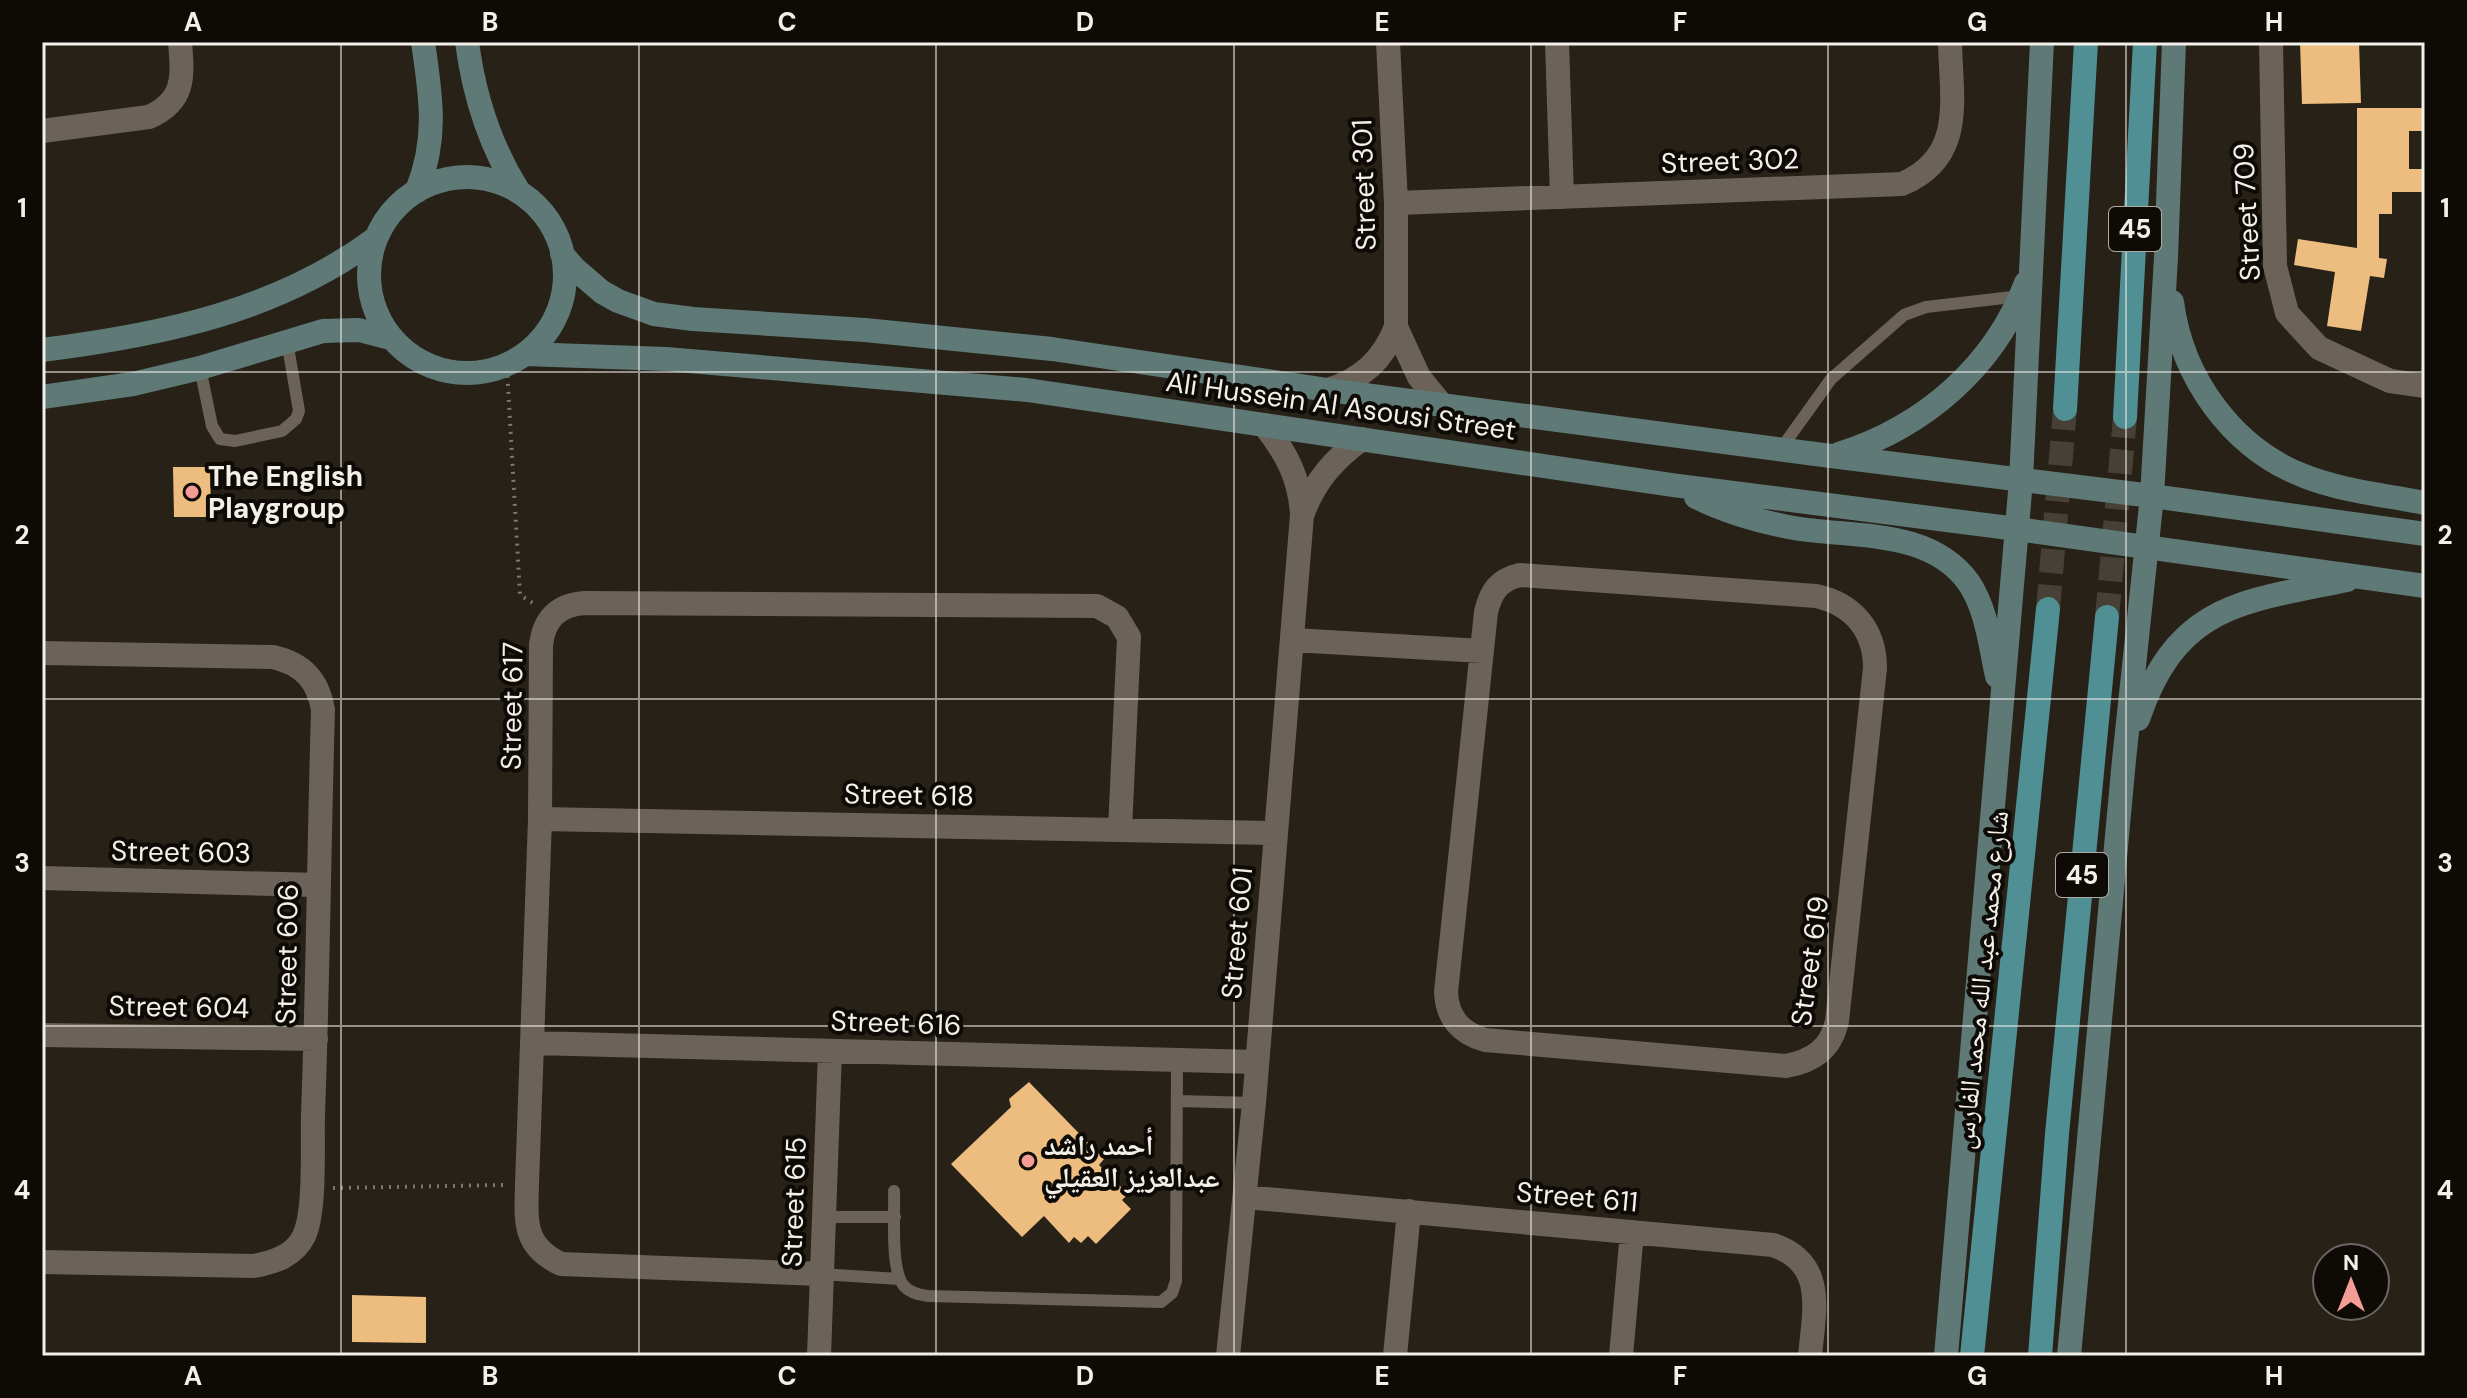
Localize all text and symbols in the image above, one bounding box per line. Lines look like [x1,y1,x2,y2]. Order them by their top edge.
text: A [184,5,202,39]
text: B [482,5,498,39]
text: C [777,5,797,39]
text: D [1076,5,1094,39]
text: E [1374,5,1390,39]
text: F [1673,5,1687,39]
text: G [1967,5,1987,39]
text: H [2265,5,2283,39]
street label: Street 301 [1343,119,1385,251]
street label: Street 302 [1660,140,1800,182]
street label: Street 709 [2225,142,2269,282]
text: 1 [17,191,27,225]
text: 1 [2440,191,2450,225]
road number: 45 [2109,207,2161,251]
street label: Ali Hussein Al Asousi Street [1163,363,1519,449]
place label: The English Playgroup [208,458,363,527]
marker: The English Playgroup [183,483,201,501]
text: 2 [14,518,30,552]
text: 2 [2437,518,2453,552]
street label: Street 617 [492,642,532,770]
street label: Street 618 [844,775,974,815]
street label: شارع محمد عبد الله محمد الفارس [1945,809,2017,1151]
street label: Street 603 [111,832,251,872]
text: 3 [14,846,30,880]
text: 3 [2437,846,2453,880]
road number: 45 [2056,853,2108,897]
street label: Street 601 [1213,865,1261,1001]
street label: Street 606 [267,883,307,1025]
street label: Street 619 [1783,894,1837,1028]
street label: Street 604 [108,987,250,1027]
street label: Street 616 [830,1002,962,1044]
place label: أحمد راشد عبدالعزيز العقيلي [1044,1127,1219,1199]
street label: Street 615 [773,1136,815,1268]
marker: أحمد راشد عبدالعزيز العقيلي [1019,1152,1037,1170]
text: 4 [14,1173,30,1207]
street label: Street 611 [1515,1173,1639,1221]
text: 4 [2437,1173,2453,1207]
north arrow [2311,1242,2391,1322]
text: N [2343,1248,2359,1277]
text: A [184,1359,202,1393]
text: B [482,1359,498,1393]
text: C [777,1359,797,1393]
text: D [1076,1359,1094,1393]
text: E [1374,1359,1390,1393]
text: F [1673,1359,1687,1393]
text: G [1967,1359,1987,1393]
text: H [2265,1359,2283,1393]

